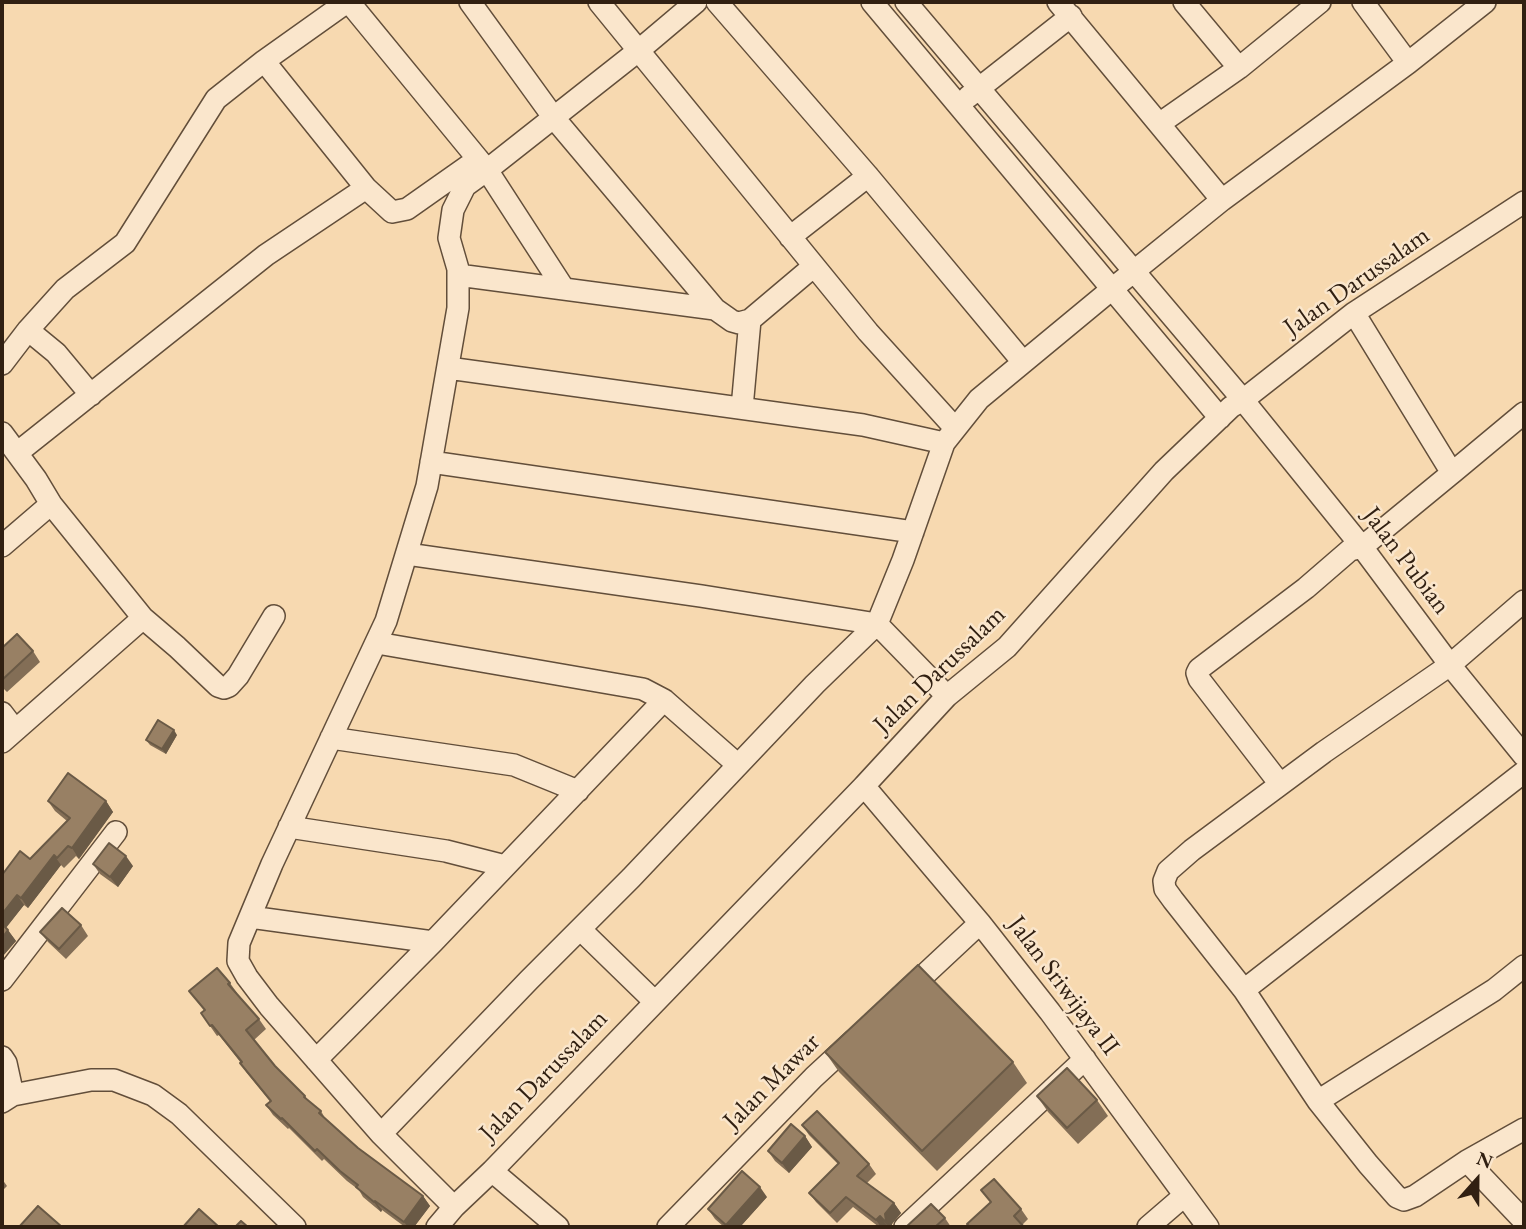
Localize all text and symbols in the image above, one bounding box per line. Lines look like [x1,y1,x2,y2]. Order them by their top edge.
street label: Jalan Darussalam [1278,220,1436,344]
street label: Jalan Pubian [1355,501,1457,621]
street label: Jalan Darussalam [868,599,1012,741]
street label: Jalan Sriwijaya II [1000,910,1126,1062]
street label: Jalan Darussalam [473,1004,615,1148]
street label: Jalan Mawar [717,1027,827,1137]
north arrow [1442,1145,1512,1215]
text: N [1473,1146,1496,1174]

